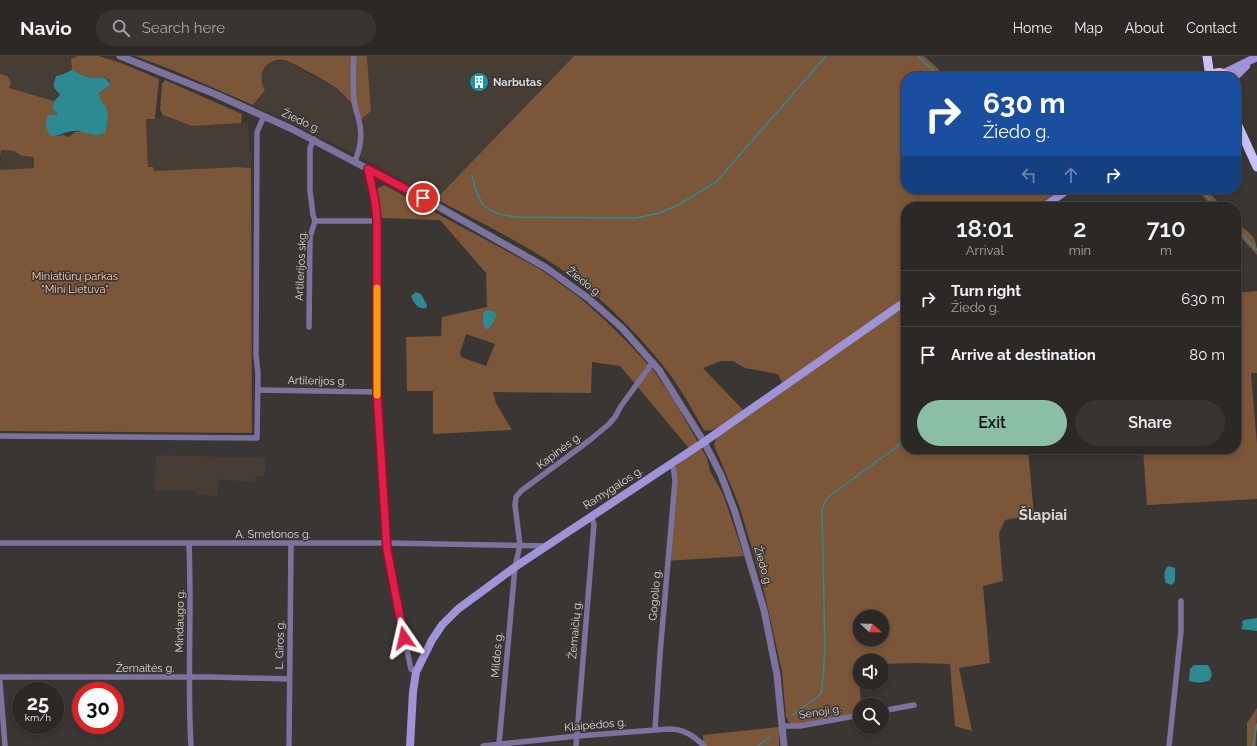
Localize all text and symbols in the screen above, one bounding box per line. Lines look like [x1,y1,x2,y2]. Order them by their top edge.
search box [96,10,376,46]
text: Navio [20,17,72,39]
icon: search [110,17,132,39]
text: Search here [142,19,225,37]
text: Home [1013,20,1052,36]
text: Map [1074,20,1103,36]
text: About [1125,20,1164,36]
text: Contact [1186,20,1237,36]
building icon: Narbutas [468,71,490,93]
place label: Narbutas [493,76,542,89]
text: 630 m [983,87,1065,120]
icon: right [917,88,969,140]
street label: Žiedo g. [280,106,323,136]
text: Žiedo g. [983,121,1050,142]
icon: left [1018,164,1040,186]
icon: ahead [1060,164,1082,186]
icon: right [1102,164,1124,186]
pin [406,181,440,215]
icon: arrive [412,187,434,209]
text: 18:01 [956,214,1013,243]
text: 2 [1073,214,1087,243]
text: 710 [1146,214,1186,243]
street label: Artilerijos skg. [293,231,309,301]
text: Arrival [966,243,1004,258]
text: min [1069,243,1091,258]
text: m [1160,243,1172,258]
street label: Žiedo g. [564,264,605,300]
park label: Miniatiūrų parkas "Mini Lietuva" [32,270,118,296]
text: Turn right [951,282,1021,300]
icon: right [917,288,939,310]
text: 630 m [1181,290,1225,308]
text: Žiedo g. [951,300,999,315]
icon: arrive [917,344,939,366]
text: Arrive at destination [951,346,1096,364]
text: 80 m [1189,346,1225,364]
street label: Artilerijos g. [287,374,347,388]
button: Exit [917,400,1067,446]
button: Share [1075,400,1225,446]
street label: Kapinės g. [534,430,584,472]
street label: Ramygalos g. [581,464,645,512]
district label: Šlapiai [1019,506,1067,524]
street label: A. Smetonos g. [235,528,311,541]
street label: Žiedo g. [751,544,776,587]
street label: Gogolio g. [646,569,664,621]
street label: Mindaugo g. [173,589,187,653]
street label: Žemaičių g. [565,600,584,660]
north arrow [853,610,889,646]
map controls [853,610,889,734]
position arrow [383,617,425,659]
street label: L. Giros g. [273,620,287,670]
street label: Mildos g. [489,632,505,678]
button: sound [853,654,889,690]
street label: Žemaitės g. [116,661,174,675]
speed limit sign: 30 [72,682,124,734]
text: 25 [27,691,49,715]
button: search [853,698,889,734]
street label: Senoji g. [798,702,842,722]
text: km/h [25,712,51,723]
street label: Klaipėdos g. [564,716,626,734]

